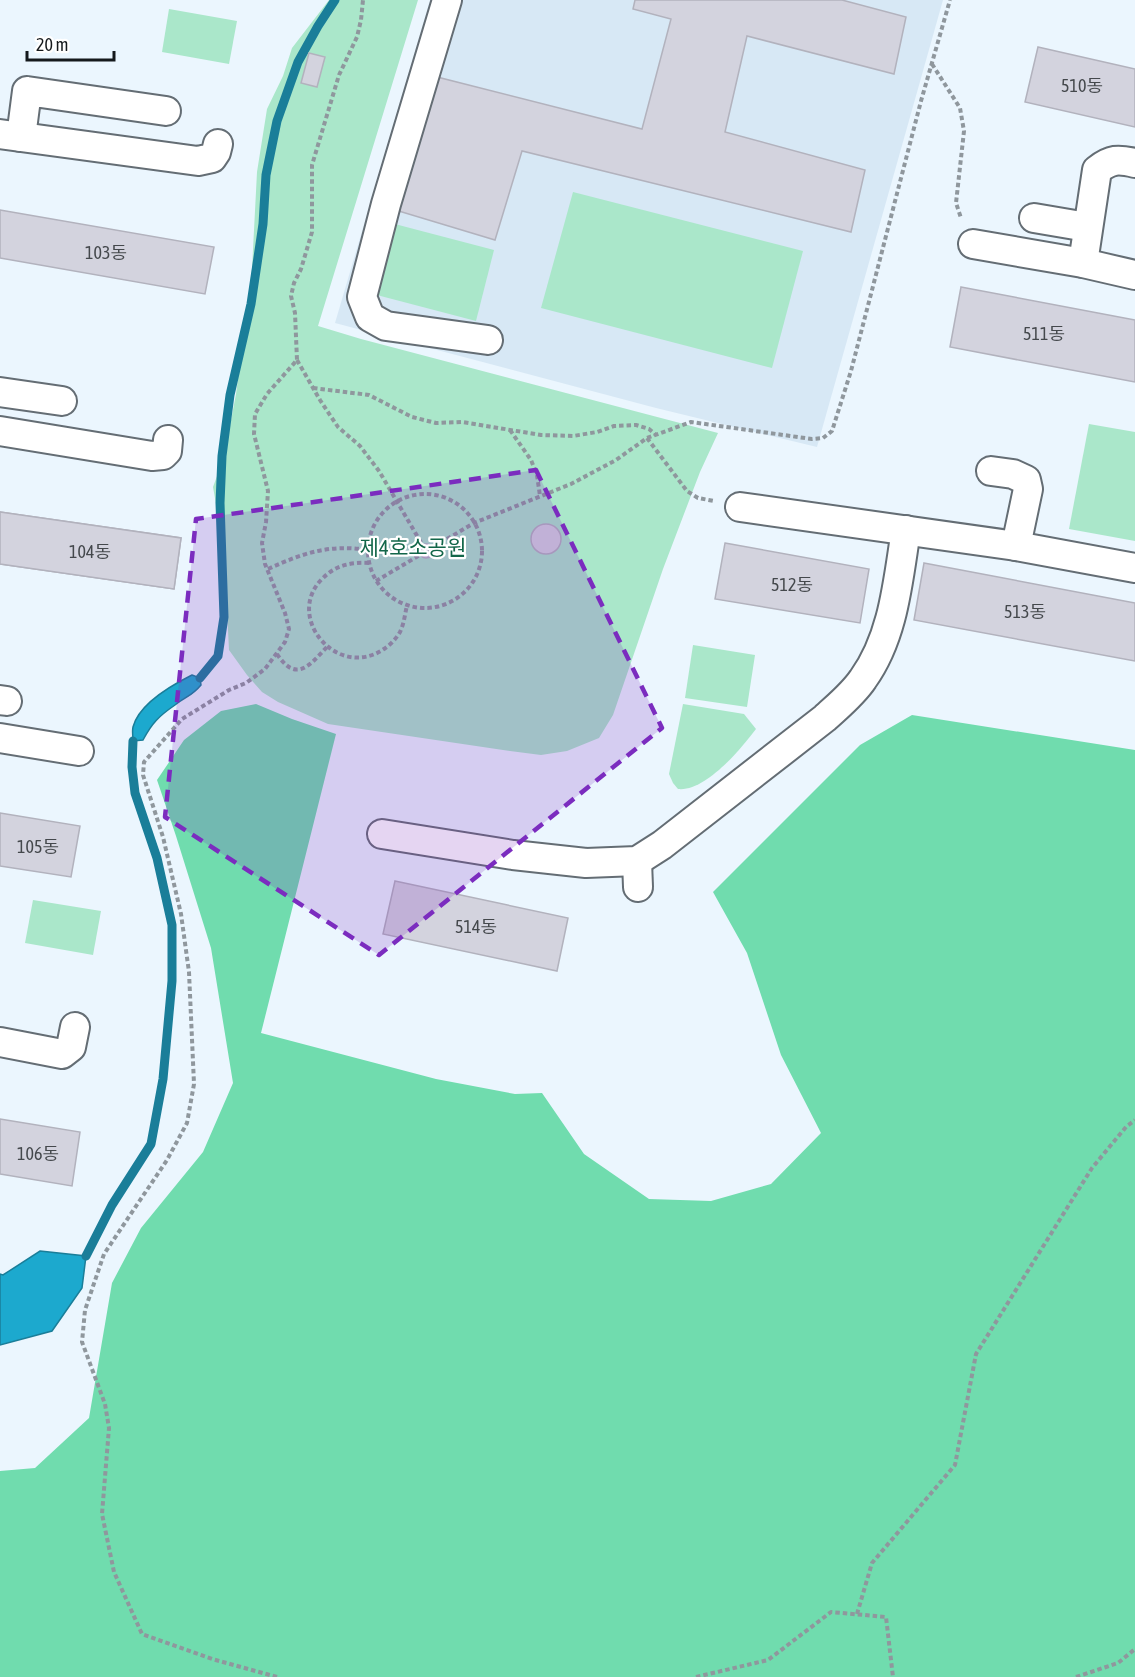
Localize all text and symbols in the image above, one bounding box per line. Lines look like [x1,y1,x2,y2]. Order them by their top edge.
scale bar [27,24,114,62]
text: 20 m [36,34,68,55]
house number: 510동 [1061,75,1103,96]
house number: 103동 [85,242,127,263]
house number: 511동 [1023,323,1065,344]
park label: 제4호소공원 [360,535,466,559]
house number: 104동 [69,541,111,562]
house number: 512동 [771,574,813,595]
house number: 513동 [1004,601,1046,622]
house number: 105동 [17,836,59,857]
house number: 514동 [455,916,497,937]
house number: 106동 [17,1143,59,1164]

